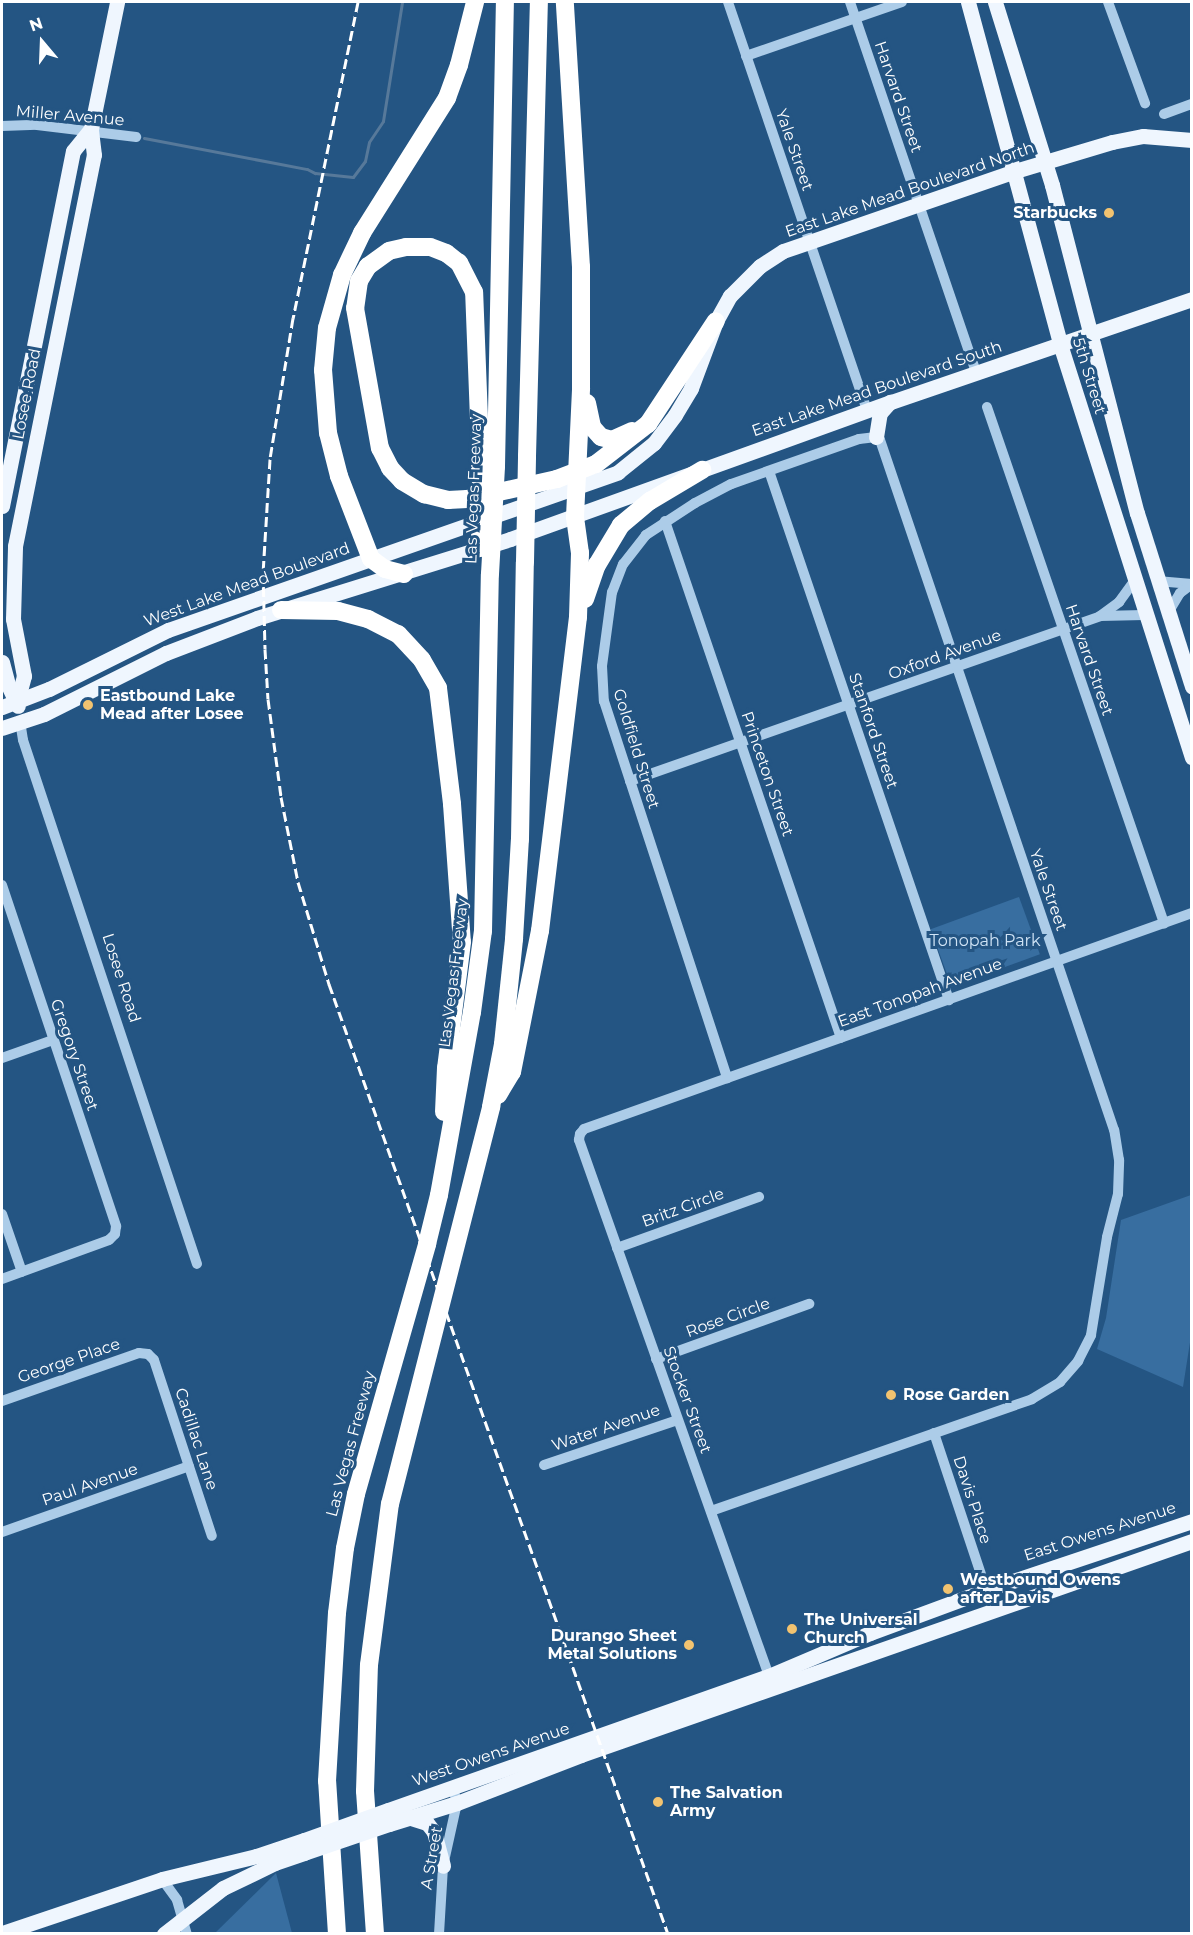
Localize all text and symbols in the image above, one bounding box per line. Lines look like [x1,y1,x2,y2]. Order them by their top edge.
north arrow [12,12,72,72]
text: N [27,13,45,36]
street label: Harvard Street [870,39,926,155]
street label: Miller Avenue [15,102,125,130]
street label: Yale Street [771,107,817,193]
street label: East Lake Mead Boulevard North [783,138,1037,242]
place label: Starbucks [1013,203,1097,223]
marker: Starbucks [1102,206,1116,220]
street label: 5th Street [1068,335,1110,417]
street label: East Lake Mead Boulevard South [749,337,1005,441]
street label: Losee Road [9,347,45,441]
street label: Las Vegas Freeway [462,414,486,564]
street label: West Lake Mead Boulevard [141,539,353,631]
street label: Harvard Street [1061,602,1117,718]
street label: Oxford Avenue [886,626,1004,684]
street label: Stanford Street [844,671,902,791]
place label: Eastbound Lake Mead after Losee [100,686,244,724]
street label: Goldfield Street [609,687,663,811]
marker: Eastbound Lake Mead after Losee [81,698,95,712]
street label: Princeton Street [737,709,797,839]
street label: Yale Street [1025,847,1071,933]
street label: Las Vegas Freeway [435,897,473,1049]
street label: Losee Road [98,931,144,1025]
park label: Tonopah Park [930,931,1040,951]
street label: East Tonopah Avenue [835,954,1005,1032]
street label: Gregory Street [46,997,102,1113]
street label: Britz Circle [639,1184,727,1232]
street label: Rose Circle [683,1294,773,1342]
street label: George Place [15,1335,123,1387]
street label: Stocker Street [659,1344,715,1456]
street label: Las Vegas Freeway [322,1369,380,1519]
street label: Cadillac Lane [170,1385,222,1493]
place label: Rose Garden [903,1385,1010,1405]
marker: Rose Garden [884,1388,898,1402]
street label: Water Avenue [549,1400,663,1456]
street label: Davis Place [949,1454,995,1546]
street label: Paul Avenue [39,1460,141,1510]
street label: East Owens Avenue [1022,1498,1178,1566]
place label: Westbound Owens after Davis [960,1570,1120,1608]
marker: Westbound Owens after Davis [941,1582,955,1596]
place label: The Universal Church [804,1610,918,1648]
marker: The Universal Church [785,1622,799,1636]
place label: Durango Sheet Metal Solutions [547,1626,677,1664]
marker: Durango Sheet Metal Solutions [682,1638,696,1652]
street label: West Owens Avenue [410,1719,572,1791]
place label: The Salvation Army [670,1783,783,1821]
marker: The Salvation Army [651,1795,665,1809]
street label: A Street [417,1825,447,1891]

